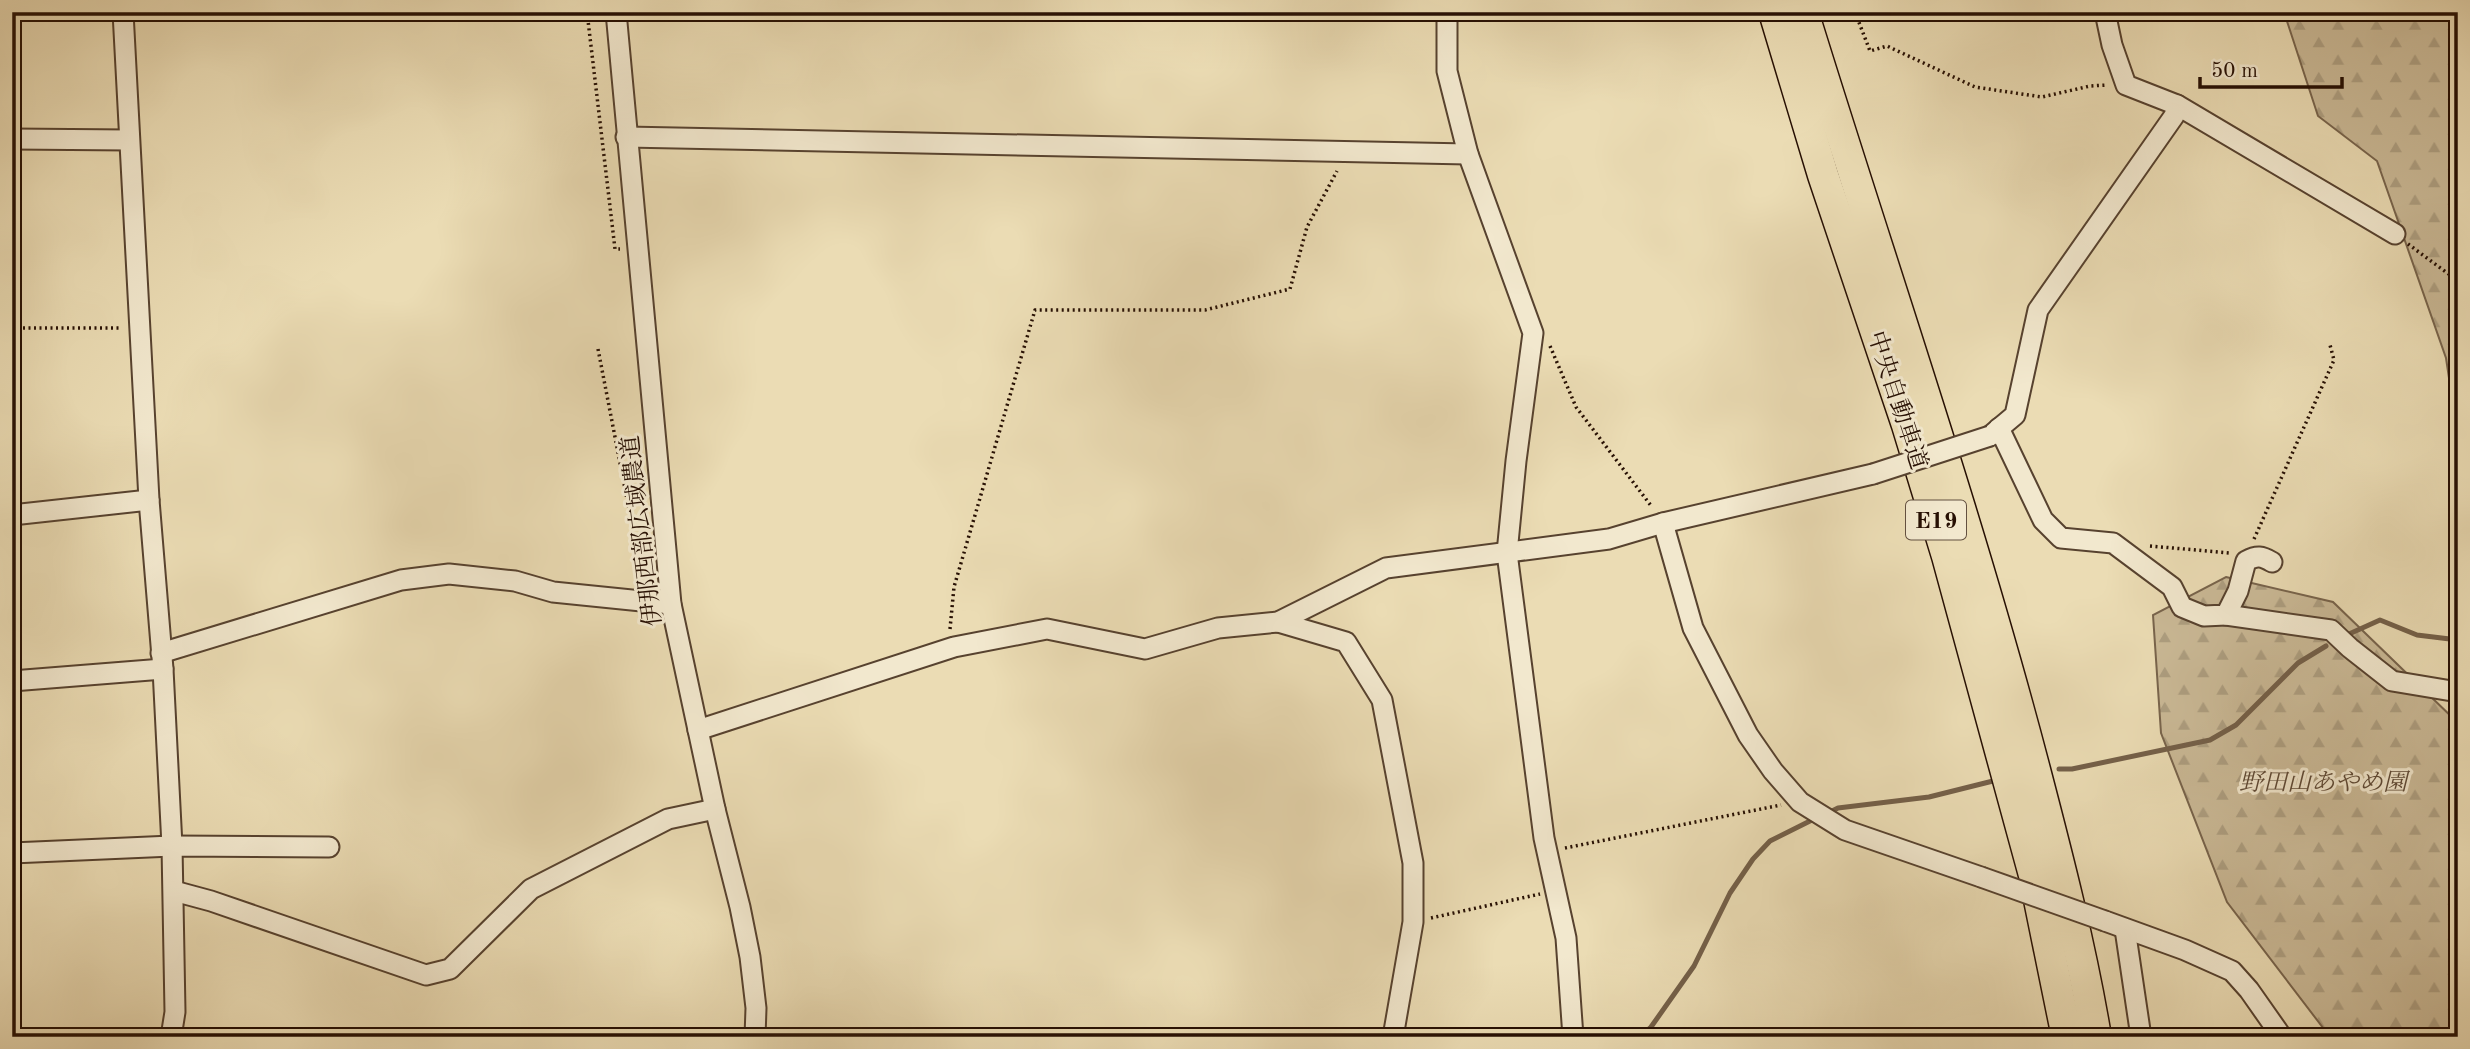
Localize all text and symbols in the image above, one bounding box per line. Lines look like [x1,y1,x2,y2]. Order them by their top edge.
scale bar [2200,46,2342,90]
text: 50 m [2211,61,2258,82]
street label: 中央自動車道 [1862,328,1933,473]
street label: 伊那西部広域農道 [616,434,667,628]
road number: E19 [1906,500,1966,540]
park label: 野田山あやめ園 [2239,770,2411,796]

